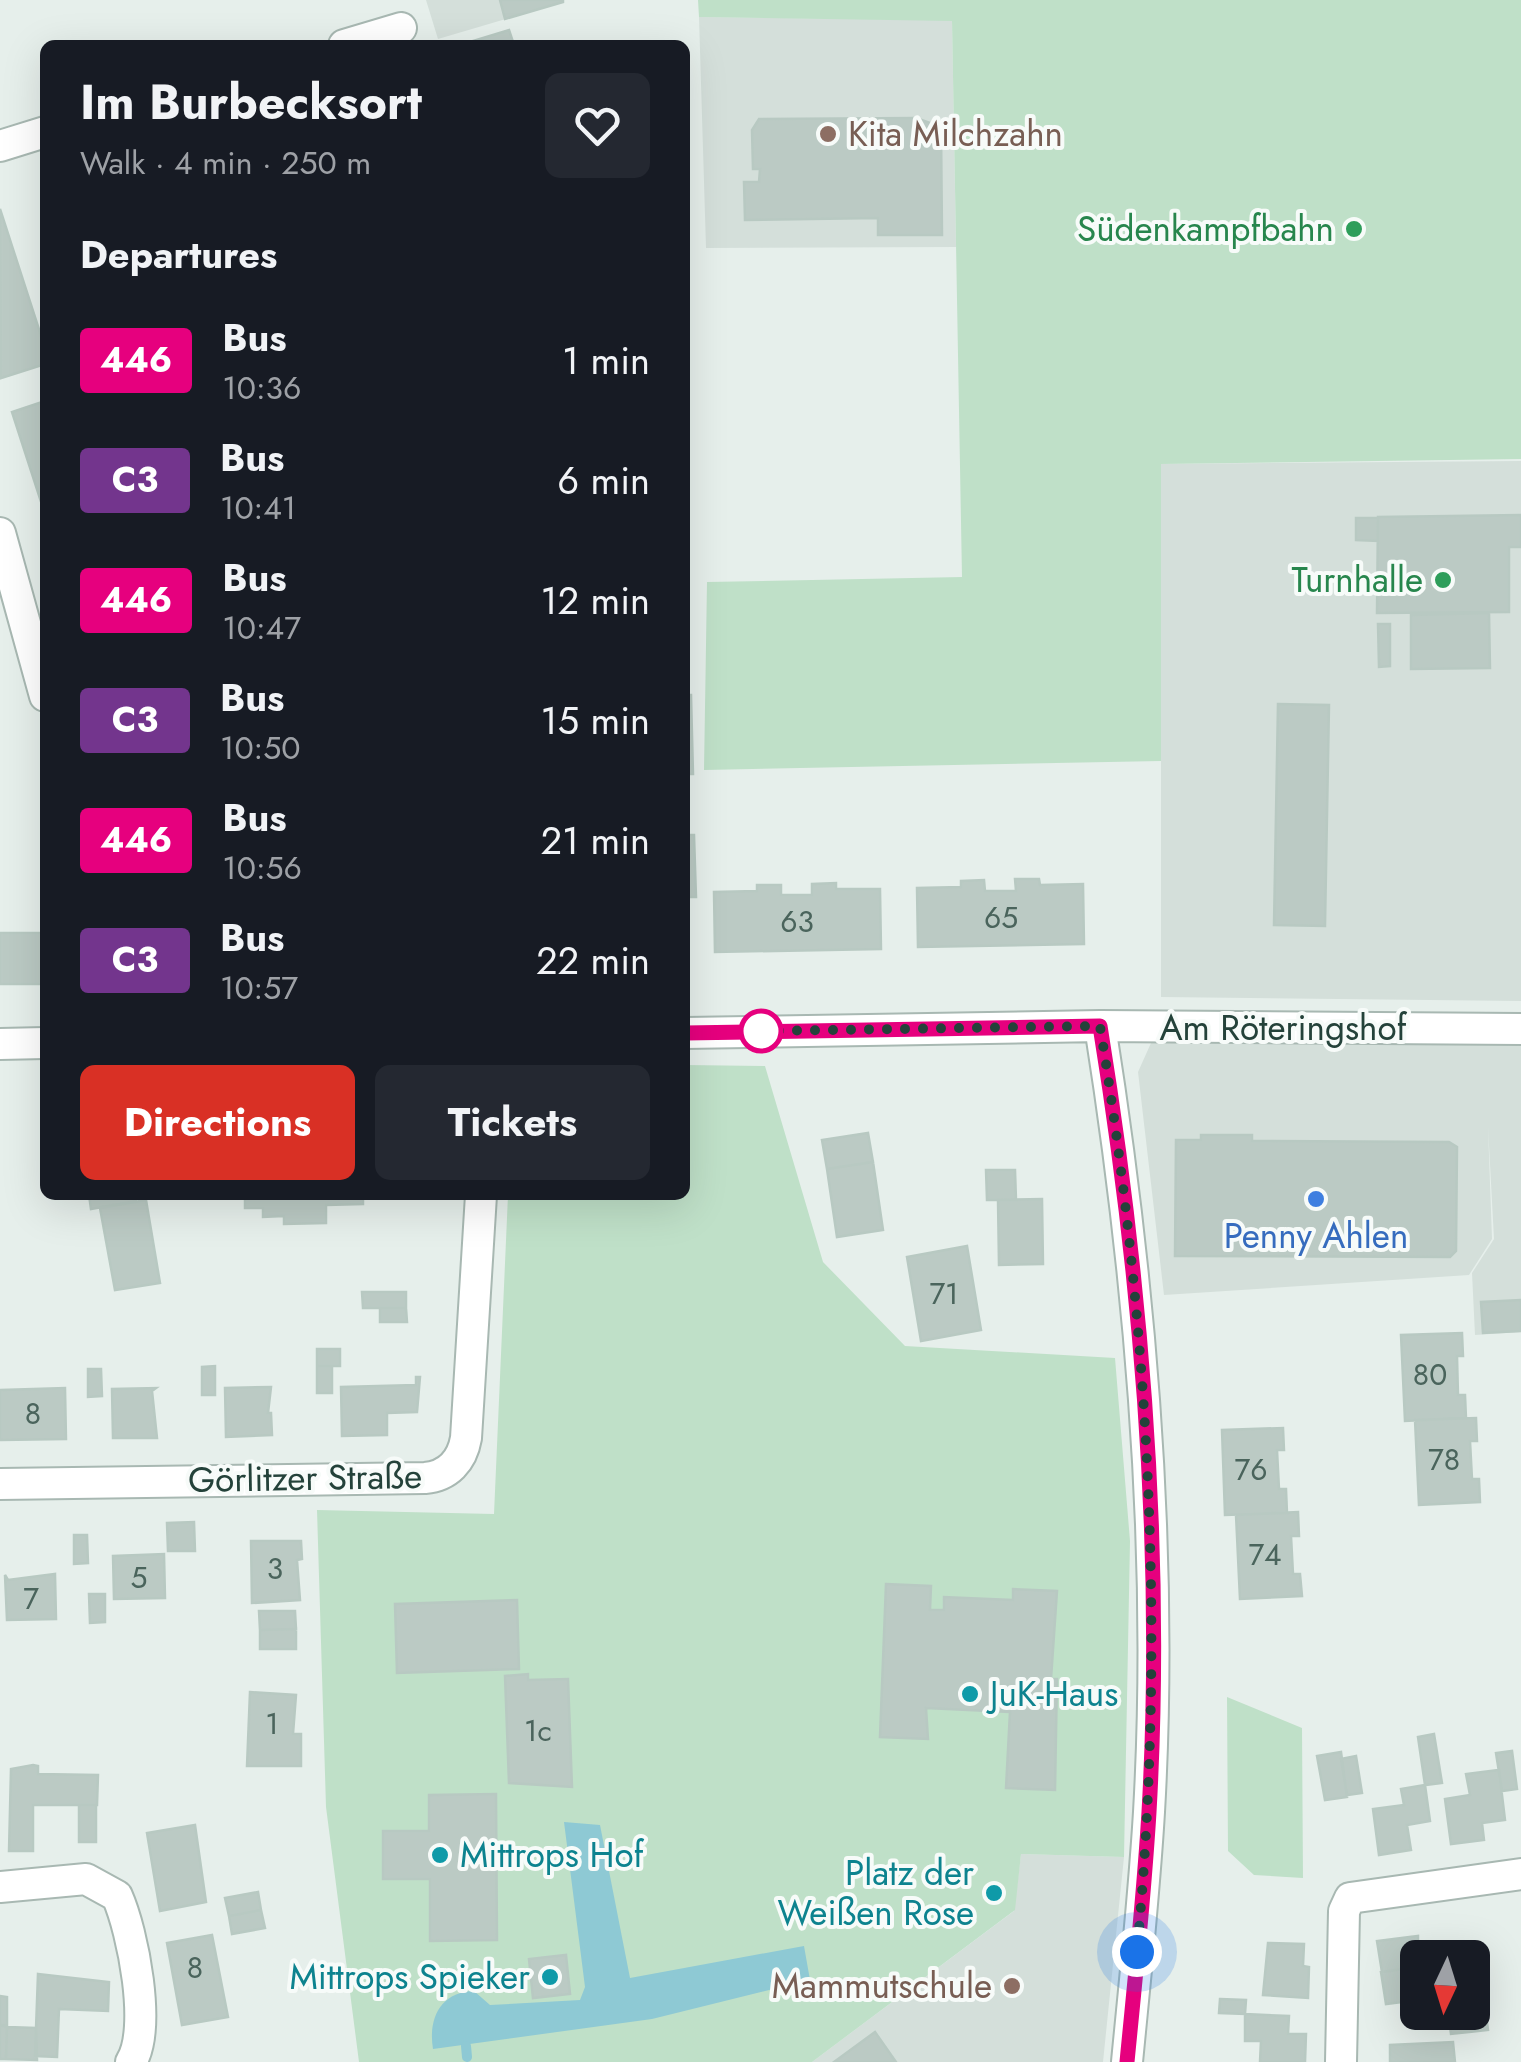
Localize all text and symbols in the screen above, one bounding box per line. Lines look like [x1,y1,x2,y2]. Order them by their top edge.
text: Im Burbecksort [80,68,422,137]
button: heart [545,73,650,178]
place label: Kita Milchzahn [848,109,1063,159]
marker: Kita Milchzahn [817,123,839,145]
text: Walk · 4 min · 250 m [80,140,371,186]
place label: Südenkampfbahn [1077,204,1334,254]
marker: Südenkampfbahn [1343,218,1365,240]
text: Departures [80,227,277,282]
text: Bus [222,310,287,365]
text: 1 min [562,333,650,388]
text: 446 [100,335,172,385]
text: 10:36 [222,365,301,411]
text: Bus [220,430,284,485]
text: 6 min [557,453,650,508]
text: C3 [112,455,158,505]
text: 10:41 [220,485,296,531]
text: Bus [222,550,287,605]
place label: Turnhalle [1291,555,1423,605]
marker: Turnhalle [1432,569,1454,591]
text: 12 min [540,573,650,628]
text: 446 [100,575,172,625]
text: 10:47 [222,605,301,651]
text: Bus [220,670,284,725]
text: 15 min [541,693,650,748]
text: C3 [112,695,158,745]
text: 10:50 [220,725,300,771]
text: Bus [222,790,287,845]
text: 21 min [540,813,650,868]
text: 446 [100,815,172,865]
text: 10:56 [222,845,302,891]
house number: 65 [984,896,1018,939]
house number: 63 [780,900,814,943]
text: Bus [220,910,284,965]
text: 22 min [536,933,650,988]
text: C3 [112,935,158,985]
text: 10:57 [220,965,298,1011]
street label: Am Röteringshof [1159,1003,1408,1053]
unlabelled marker [740,1010,782,1052]
button: Directions [80,1065,355,1180]
button: Tickets [375,1065,650,1180]
marker: Penny Ahlen [1305,1188,1327,1210]
place label: Penny Ahlen [1224,1211,1408,1261]
house number: 71 [929,1272,959,1315]
house number: 80 [1413,1353,1447,1396]
house number: 8 [25,1392,41,1435]
house number: 78 [1428,1438,1460,1481]
house number: 76 [1234,1448,1268,1491]
street label: Görlitzer Straße [188,1451,422,1505]
house number: 74 [1248,1533,1282,1576]
house number: 3 [267,1547,283,1590]
house number: 5 [131,1556,147,1599]
house number: 7 [23,1577,39,1620]
place label: JuK-Haus [986,1669,1118,1719]
marker: JuK-Haus [959,1683,981,1705]
house number: 1 [265,1702,279,1745]
house number: 1c [524,1709,552,1752]
place label: Mittrops Hof [460,1830,645,1880]
marker: Mittrops Hof [429,1844,451,1866]
place label: Platz der Weißen Rose [778,1848,974,1938]
marker: Platz der Weißen Rose [983,1882,1005,1904]
your location [1112,1927,1162,1977]
north arrow [1400,1940,1490,2030]
map controls [1400,1940,1490,2030]
house number: 8 [187,1946,203,1989]
place label: Mittrops Spieker [289,1952,530,2002]
place label: Mammutschule [772,1961,992,2011]
marker: Mittrops Spieker [539,1966,561,1988]
marker: Mammutschule [1001,1975,1023,1997]

